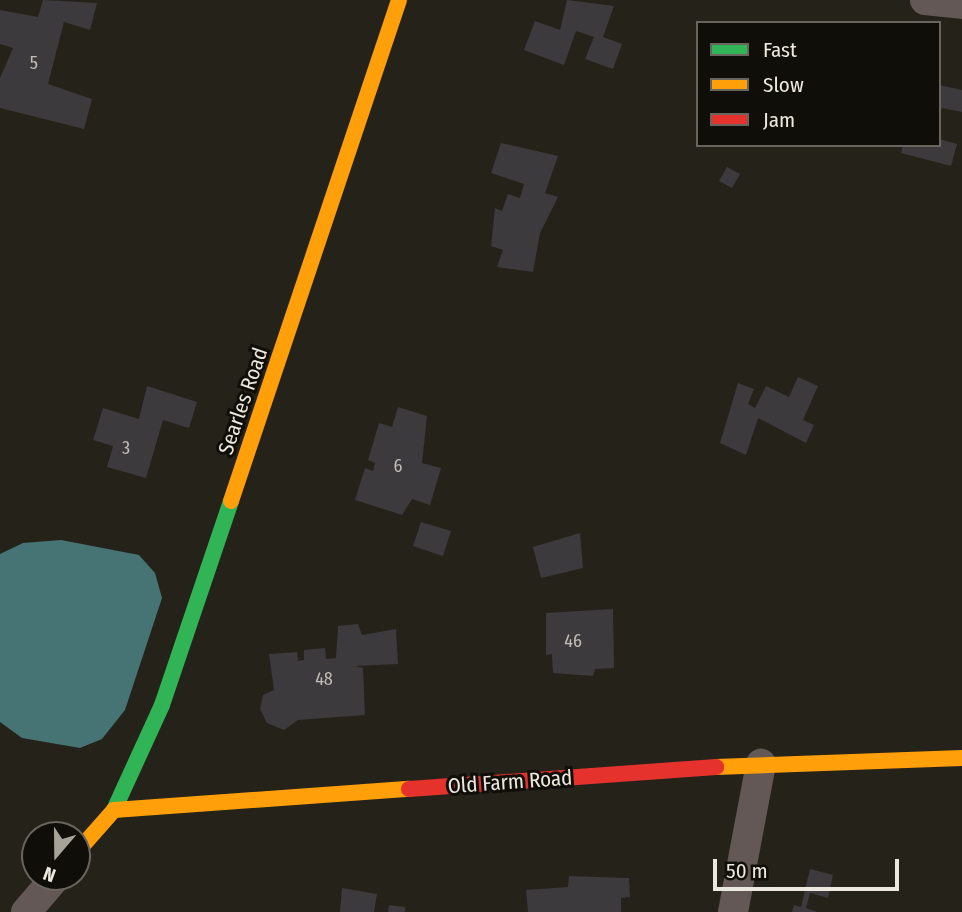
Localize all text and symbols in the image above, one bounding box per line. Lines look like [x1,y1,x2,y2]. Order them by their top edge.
legend [696,21,941,147]
text: Fast [763,37,797,63]
house number: 5 [30,52,38,74]
text: Slow [763,72,804,98]
text: Jam [763,107,795,133]
street label: Searles Road [213,344,273,458]
house number: 3 [122,437,130,459]
house number: 6 [394,455,402,477]
house number: 46 [564,630,582,652]
house number: 48 [315,668,333,690]
street label: Old Farm Road [447,765,573,799]
north arrow [21,821,91,891]
scale bar [717,846,902,890]
text: 50 m [726,858,768,884]
text: N [40,862,59,887]

